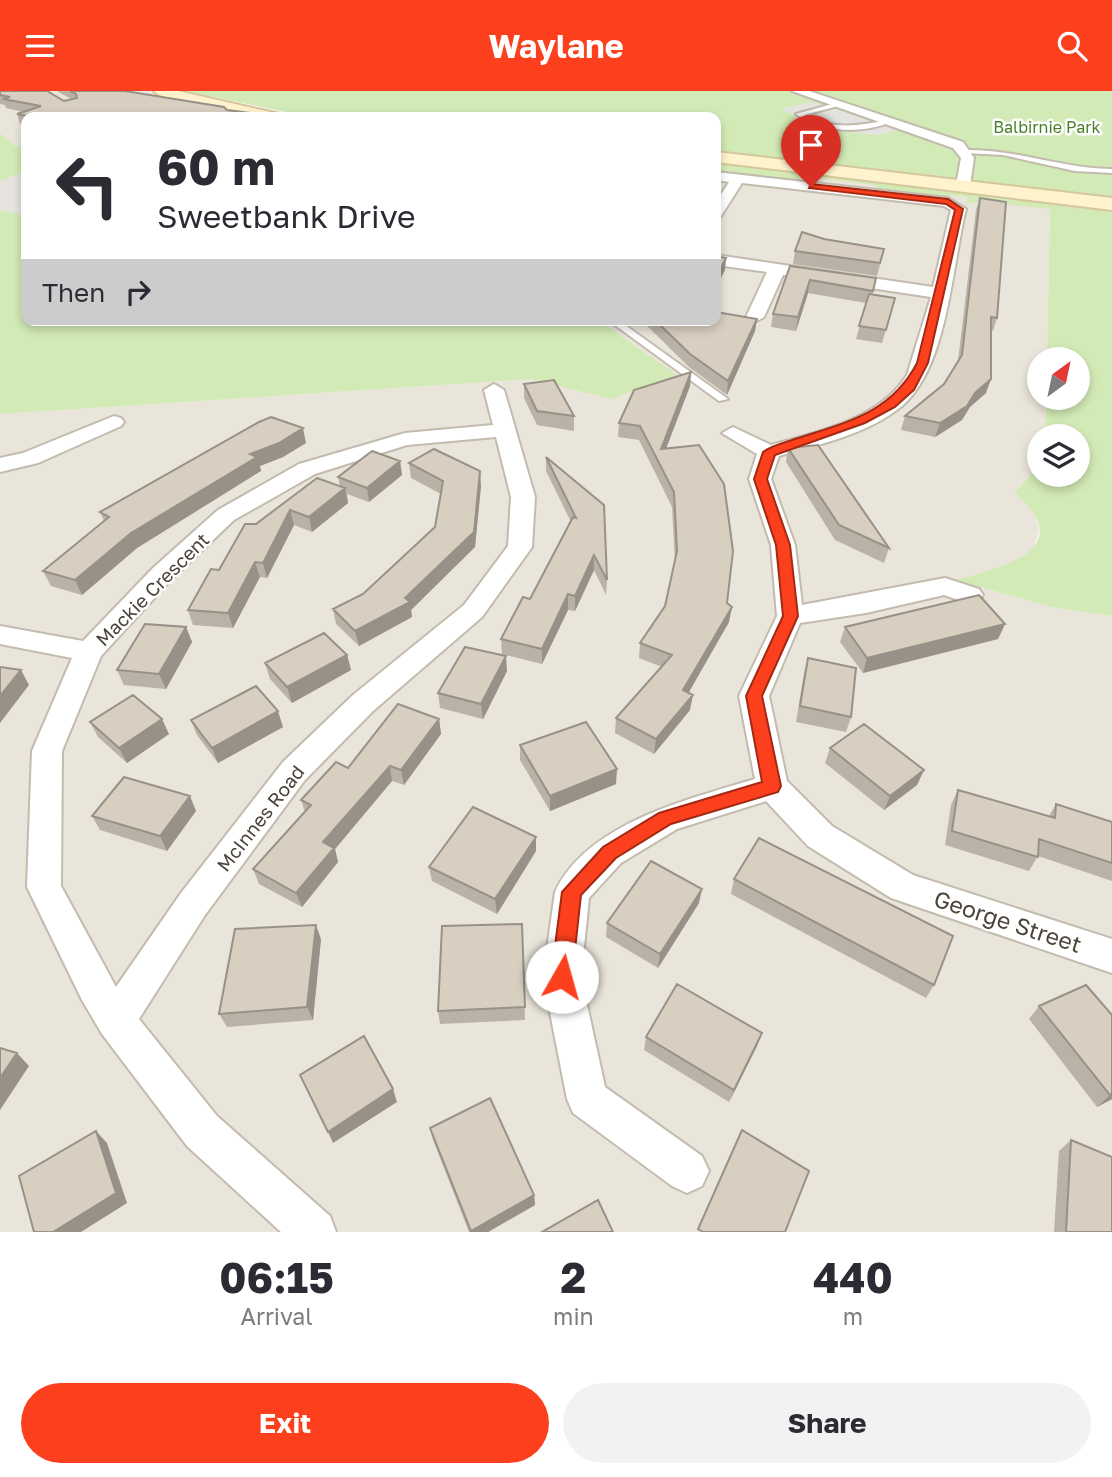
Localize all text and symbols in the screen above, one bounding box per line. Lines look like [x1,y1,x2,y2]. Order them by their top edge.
icon: menu [21,27,59,65]
text: Waylane [488,27,624,65]
icon: search [1053,27,1091,65]
pin [781,115,841,187]
park label: Balbirnie Park [993,117,1101,137]
icon: arrive [792,126,830,164]
text: 60 m [157,137,275,196]
icon: left [42,140,133,231]
text: Sweetbank Drive [157,197,416,235]
icon: right [119,273,157,311]
text: Then [42,277,105,308]
north arrow [1027,347,1090,409]
map controls [1027,347,1090,487]
button: layers [1027,424,1090,487]
street label: Mackie Crescent [91,528,213,650]
street label: McInnes Road [211,760,309,876]
street label: George Street [931,884,1085,958]
position arrow [525,940,599,1014]
text: 06:15 [219,1252,334,1302]
text: 2 [561,1252,586,1302]
text: 440 [813,1252,893,1302]
text: Arrival [241,1302,313,1330]
text: min [553,1302,594,1330]
text: m [843,1302,863,1330]
button: Exit [21,1383,549,1463]
button: Share [563,1383,1091,1463]

